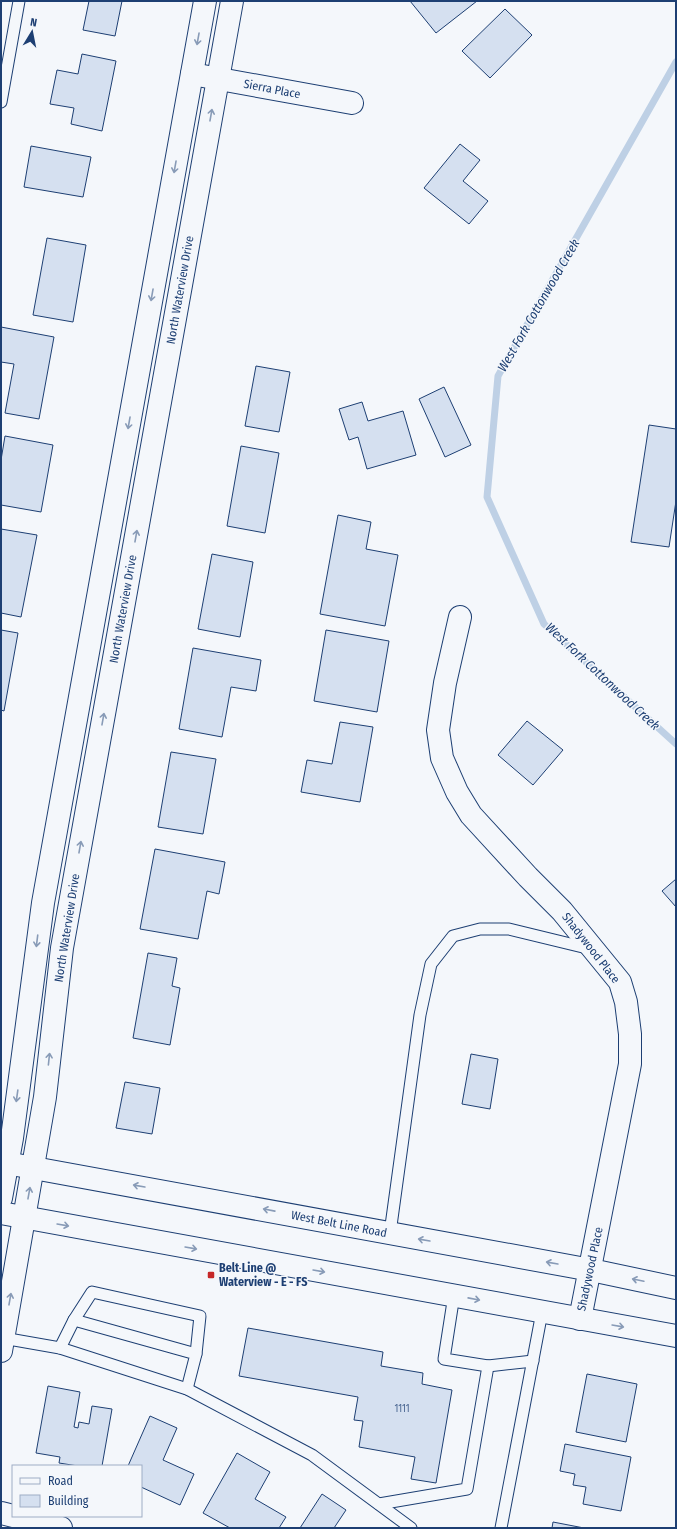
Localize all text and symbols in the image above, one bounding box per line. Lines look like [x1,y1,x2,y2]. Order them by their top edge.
north arrow [12,12,52,52]
text: N [29,16,38,30]
one-way arrow [194,32,202,45]
street label: Sierra Place [242,77,302,101]
one-way arrow [208,109,216,122]
one-way arrow [171,160,179,173]
street label: North Waterview Drive [164,235,196,345]
water label: West Fork Cottonwood Creek [494,236,583,374]
one-way arrow [148,288,156,301]
one-way arrow [125,416,133,429]
one-way arrow [132,530,140,543]
street label: North Waterview Drive [107,554,139,664]
water label: West Fork Cottonwood Creek [543,620,663,734]
one-way arrow [99,713,107,726]
one-way arrow [76,841,84,854]
street label: North Waterview Drive [52,873,82,983]
street label: Shadywood Place [559,910,623,986]
one-way arrow [33,934,41,947]
one-way arrow [46,1053,53,1066]
one-way arrow [13,1089,21,1102]
one-way arrow [132,1182,145,1190]
one-way arrow [25,1186,33,1199]
one-way arrow [263,1206,276,1214]
street label: West Belt Line Road [290,1208,388,1240]
one-way arrow [56,1221,69,1229]
street label: Shadywood Place [574,1226,606,1312]
one-way arrow [418,1235,431,1243]
one-way arrow [184,1244,197,1252]
one-way arrow [546,1259,559,1267]
place label: Belt Line @ Waterview - E - FS [219,1261,307,1289]
one-way arrow [312,1267,325,1275]
marker: Belt Line @ Waterview - E - FS [206,1270,216,1280]
one-way arrow [632,1276,645,1284]
one-way arrow [7,1292,15,1305]
one-way arrow [468,1295,481,1303]
one-way arrow [611,1322,624,1330]
house number: 1111 [394,1403,410,1415]
legend [12,1465,142,1517]
text: Road [48,1474,73,1488]
text: Building [48,1494,89,1508]

